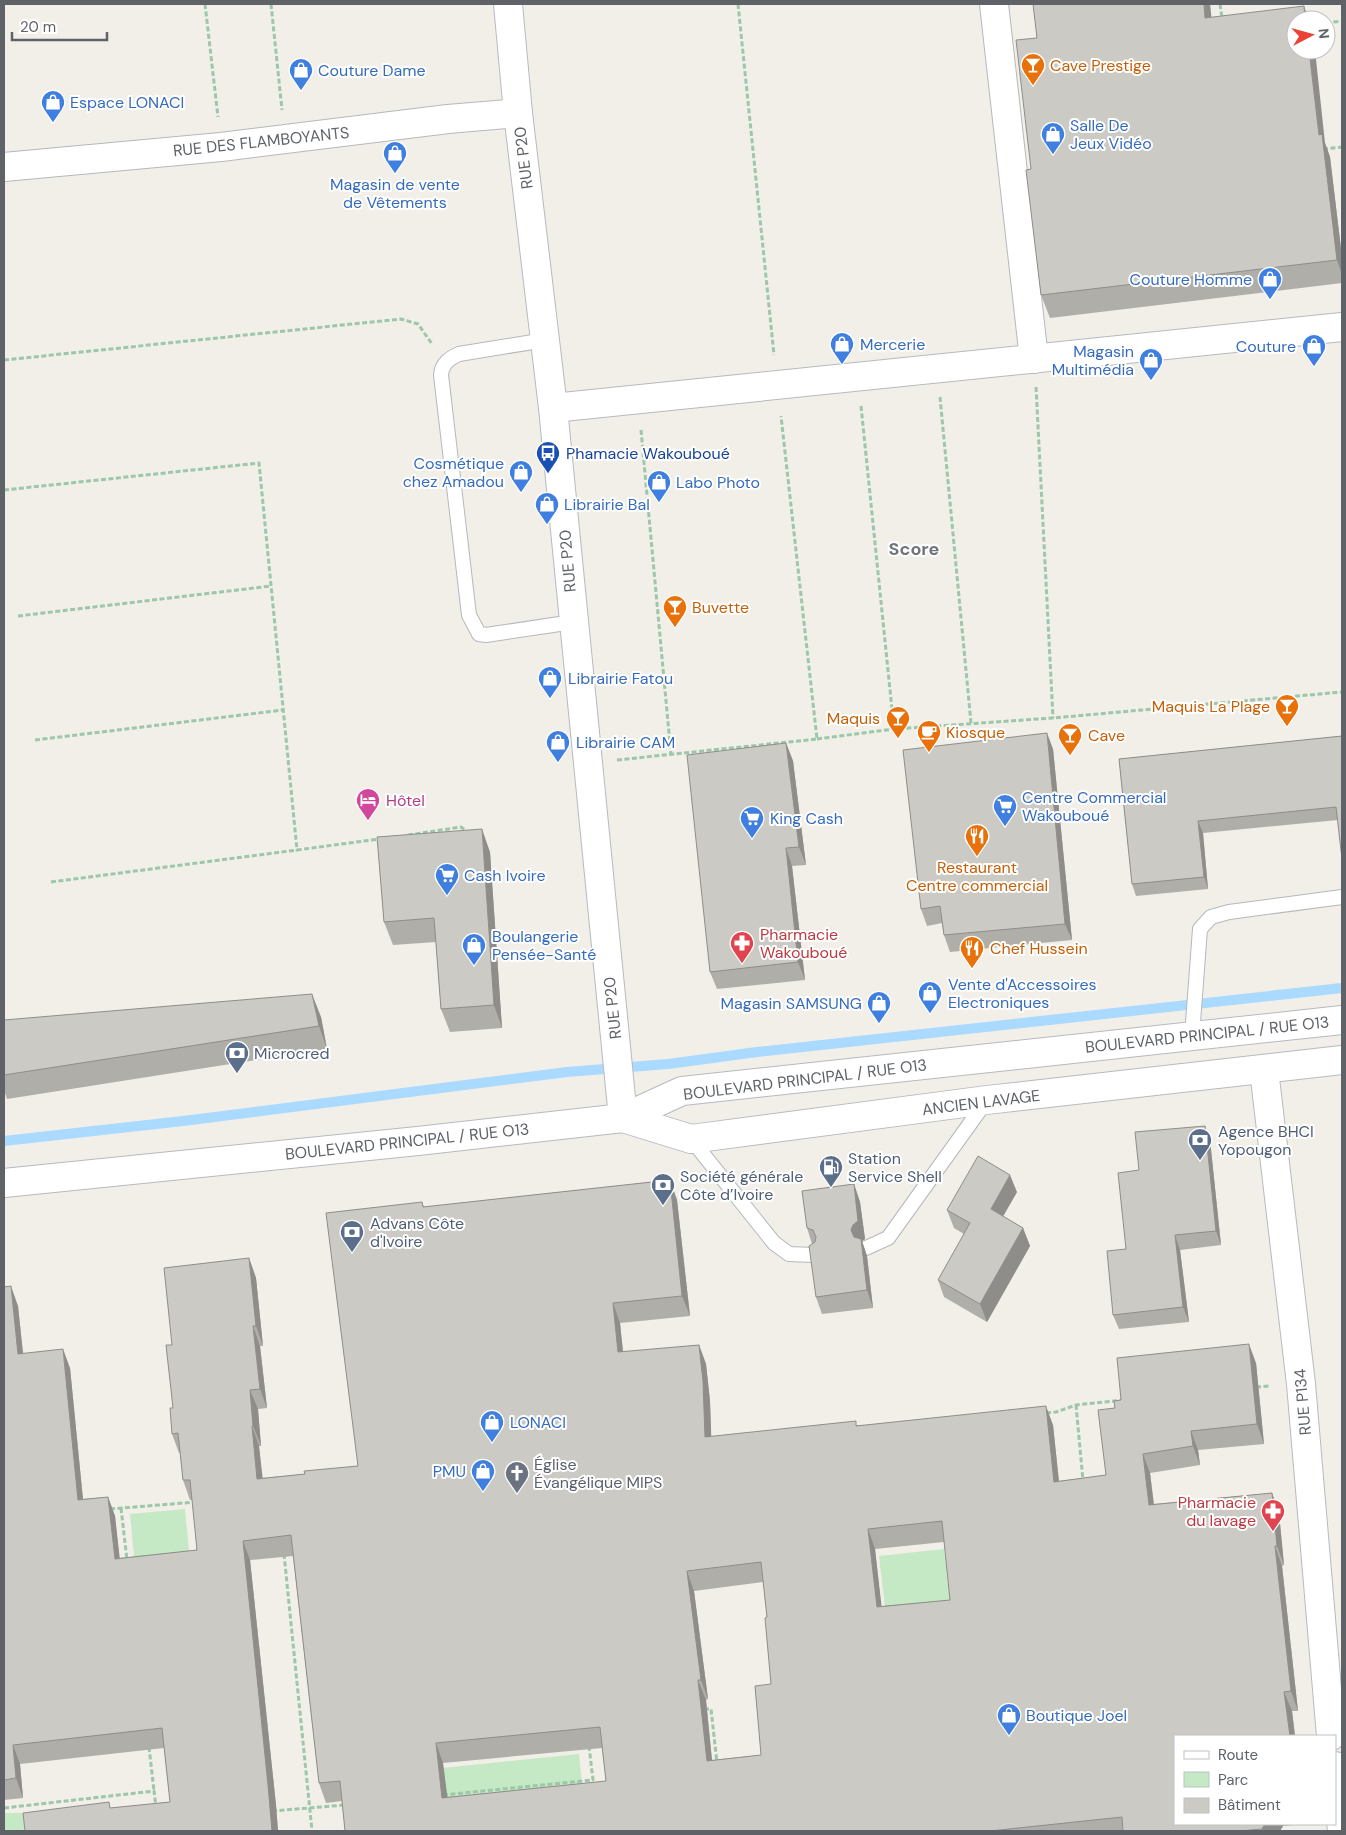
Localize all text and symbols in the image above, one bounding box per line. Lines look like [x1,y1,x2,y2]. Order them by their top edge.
scale bar [12,10,108,42]
north arrow [1286,10,1336,60]
text: 20 m [20,17,56,37]
text: N [1314,28,1333,40]
bar icon: Cave Prestige [1020,52,1046,86]
place label: Cave Prestige [1050,55,1151,76]
shop icon: Couture Dame [288,57,314,91]
place label: Couture Dame [318,60,426,81]
shop icon: Espace LONACI [40,89,66,123]
place label: Espace LONACI [70,92,184,113]
place label: Salle De Jeux Vidéo [1070,115,1152,154]
shop icon: Salle De Jeux Vidéo [1040,121,1066,155]
street label: RUE DES FLAMBOYANTS [172,122,350,161]
street label: RUE P20 [509,126,538,190]
shop icon: Magasin de vente de Vêtements [382,140,408,174]
place label: Magasin de vente de Vêtements [330,174,460,213]
shop icon: Couture Homme [1257,266,1283,300]
place label: Couture Homme [1129,269,1252,290]
shop icon: Mercerie [829,331,855,365]
shop icon: Couture [1301,333,1327,367]
place label: Mercerie [860,334,925,355]
place label: Couture [1236,336,1296,357]
place label: Magasin Multimédia [1052,341,1134,380]
shop icon: Magasin Multimédia [1138,347,1164,381]
bus stop icon: Phamacie Wakouboué [535,440,561,474]
place label: Phamacie Wakouboué [566,443,730,464]
place label: Cosmétique chez Amadou [403,453,504,492]
shop icon: Cosmétique chez Amadou [508,459,534,493]
shop icon: Labo Photo [646,469,672,503]
place label: Labo Photo [676,472,760,493]
shop icon: Librairie Bal [534,491,560,525]
place label: Librairie Bal [564,494,650,515]
street label: RUE P20 [554,529,581,593]
district label: Score [889,537,940,561]
bar icon: Buvette [662,594,688,628]
place label: Buvette [692,597,749,618]
shop icon: Librairie Fatou [537,665,563,699]
place label: Librairie Fatou [568,668,673,689]
bar icon: Maquis La Plage [1274,693,1300,727]
place label: Maquis La Plage [1152,696,1270,717]
bar icon: Maquis [885,705,911,739]
place label: Maquis [827,708,880,729]
cafe icon: Kiosque [916,719,942,753]
place label: Kiosque [946,722,1005,743]
bar icon: Cave [1057,722,1083,756]
place label: Cave [1088,725,1125,746]
shop icon: Librairie CAM [545,729,571,763]
place label: Librairie CAM [576,732,675,753]
hotel icon: Hôtel [355,787,381,821]
place label: Centre Commercial Wakouboué [1022,787,1166,826]
place label: Hôtel [386,790,425,811]
supermarket icon: Centre Commercial Wakouboué [992,793,1018,827]
supermarket icon: King Cash [739,805,765,839]
place label: King Cash [770,808,843,829]
restaurant icon: Restaurant Centre commercial [964,823,990,857]
place label: Restaurant Centre commercial [906,857,1048,896]
supermarket icon: Cash Ivoire [434,862,460,896]
place label: Cash Ivoire [464,865,545,886]
place label: Pharmacie Wakouboué [760,924,847,963]
place label: Boulangerie Pensée-Santé [492,926,596,965]
pharmacy icon: Pharmacie Wakouboué [729,930,755,964]
shop icon: Boulangerie Pensée-Santé [461,932,487,966]
restaurant icon: Chef Hussein [959,935,985,969]
place label: Chef Hussein [990,938,1088,959]
place label: Vente d'Accessoires Electroniques [948,974,1097,1013]
street label: RUE P20 [599,976,626,1040]
shop icon: Vente d'Accessoires Electroniques [917,980,943,1014]
shop icon: Magasin SAMSUNG [866,990,892,1024]
place label: Magasin SAMSUNG [721,993,862,1014]
street label: BOULEVARD PRINCIPAL / RUE O13 [1084,1011,1330,1058]
bank icon: Microcred [224,1040,250,1074]
place label: Microcred [254,1043,329,1064]
street label: BOULEVARD PRINCIPAL / RUE O13 [682,1054,928,1105]
street label: ANCIEN LAVAGE [921,1085,1041,1120]
street label: BOULEVARD PRINCIPAL / RUE O13 [284,1118,530,1165]
place label: Agence BHCI Yopougon [1218,1121,1314,1160]
bank icon: Agence BHCI Yopougon [1187,1127,1213,1161]
place label: Station Service Shell [848,1148,942,1187]
fuel station icon: Station Service Shell [818,1154,844,1188]
place label: Société générale Côte d’Ivoire [680,1166,803,1205]
bank icon: Société générale Côte d’Ivoire [650,1172,676,1206]
place label: Advans Côte d'Ivoire [370,1213,464,1252]
bank icon: Advans Côte d'Ivoire [339,1219,365,1253]
street label: RUE P134 [1289,1368,1316,1436]
shop icon: LONACI [479,1409,505,1443]
place label: LONACI [510,1412,566,1433]
place label: Église Évangélique MIPS [534,1454,662,1493]
shop icon: PMU [470,1458,496,1492]
church icon: Église Évangélique MIPS [504,1460,530,1494]
place label: PMU [433,1461,466,1482]
place label: Pharmacie du lavage [1178,1492,1256,1531]
pharmacy icon: Pharmacie du lavage [1260,1498,1286,1532]
shop icon: Boutique Joel [996,1702,1022,1736]
place label: Boutique Joel [1026,1705,1127,1726]
legend [1174,1735,1336,1825]
text: Route [1218,1745,1258,1765]
text: Parc [1218,1770,1248,1790]
text: Bâtiment [1218,1795,1281,1815]

